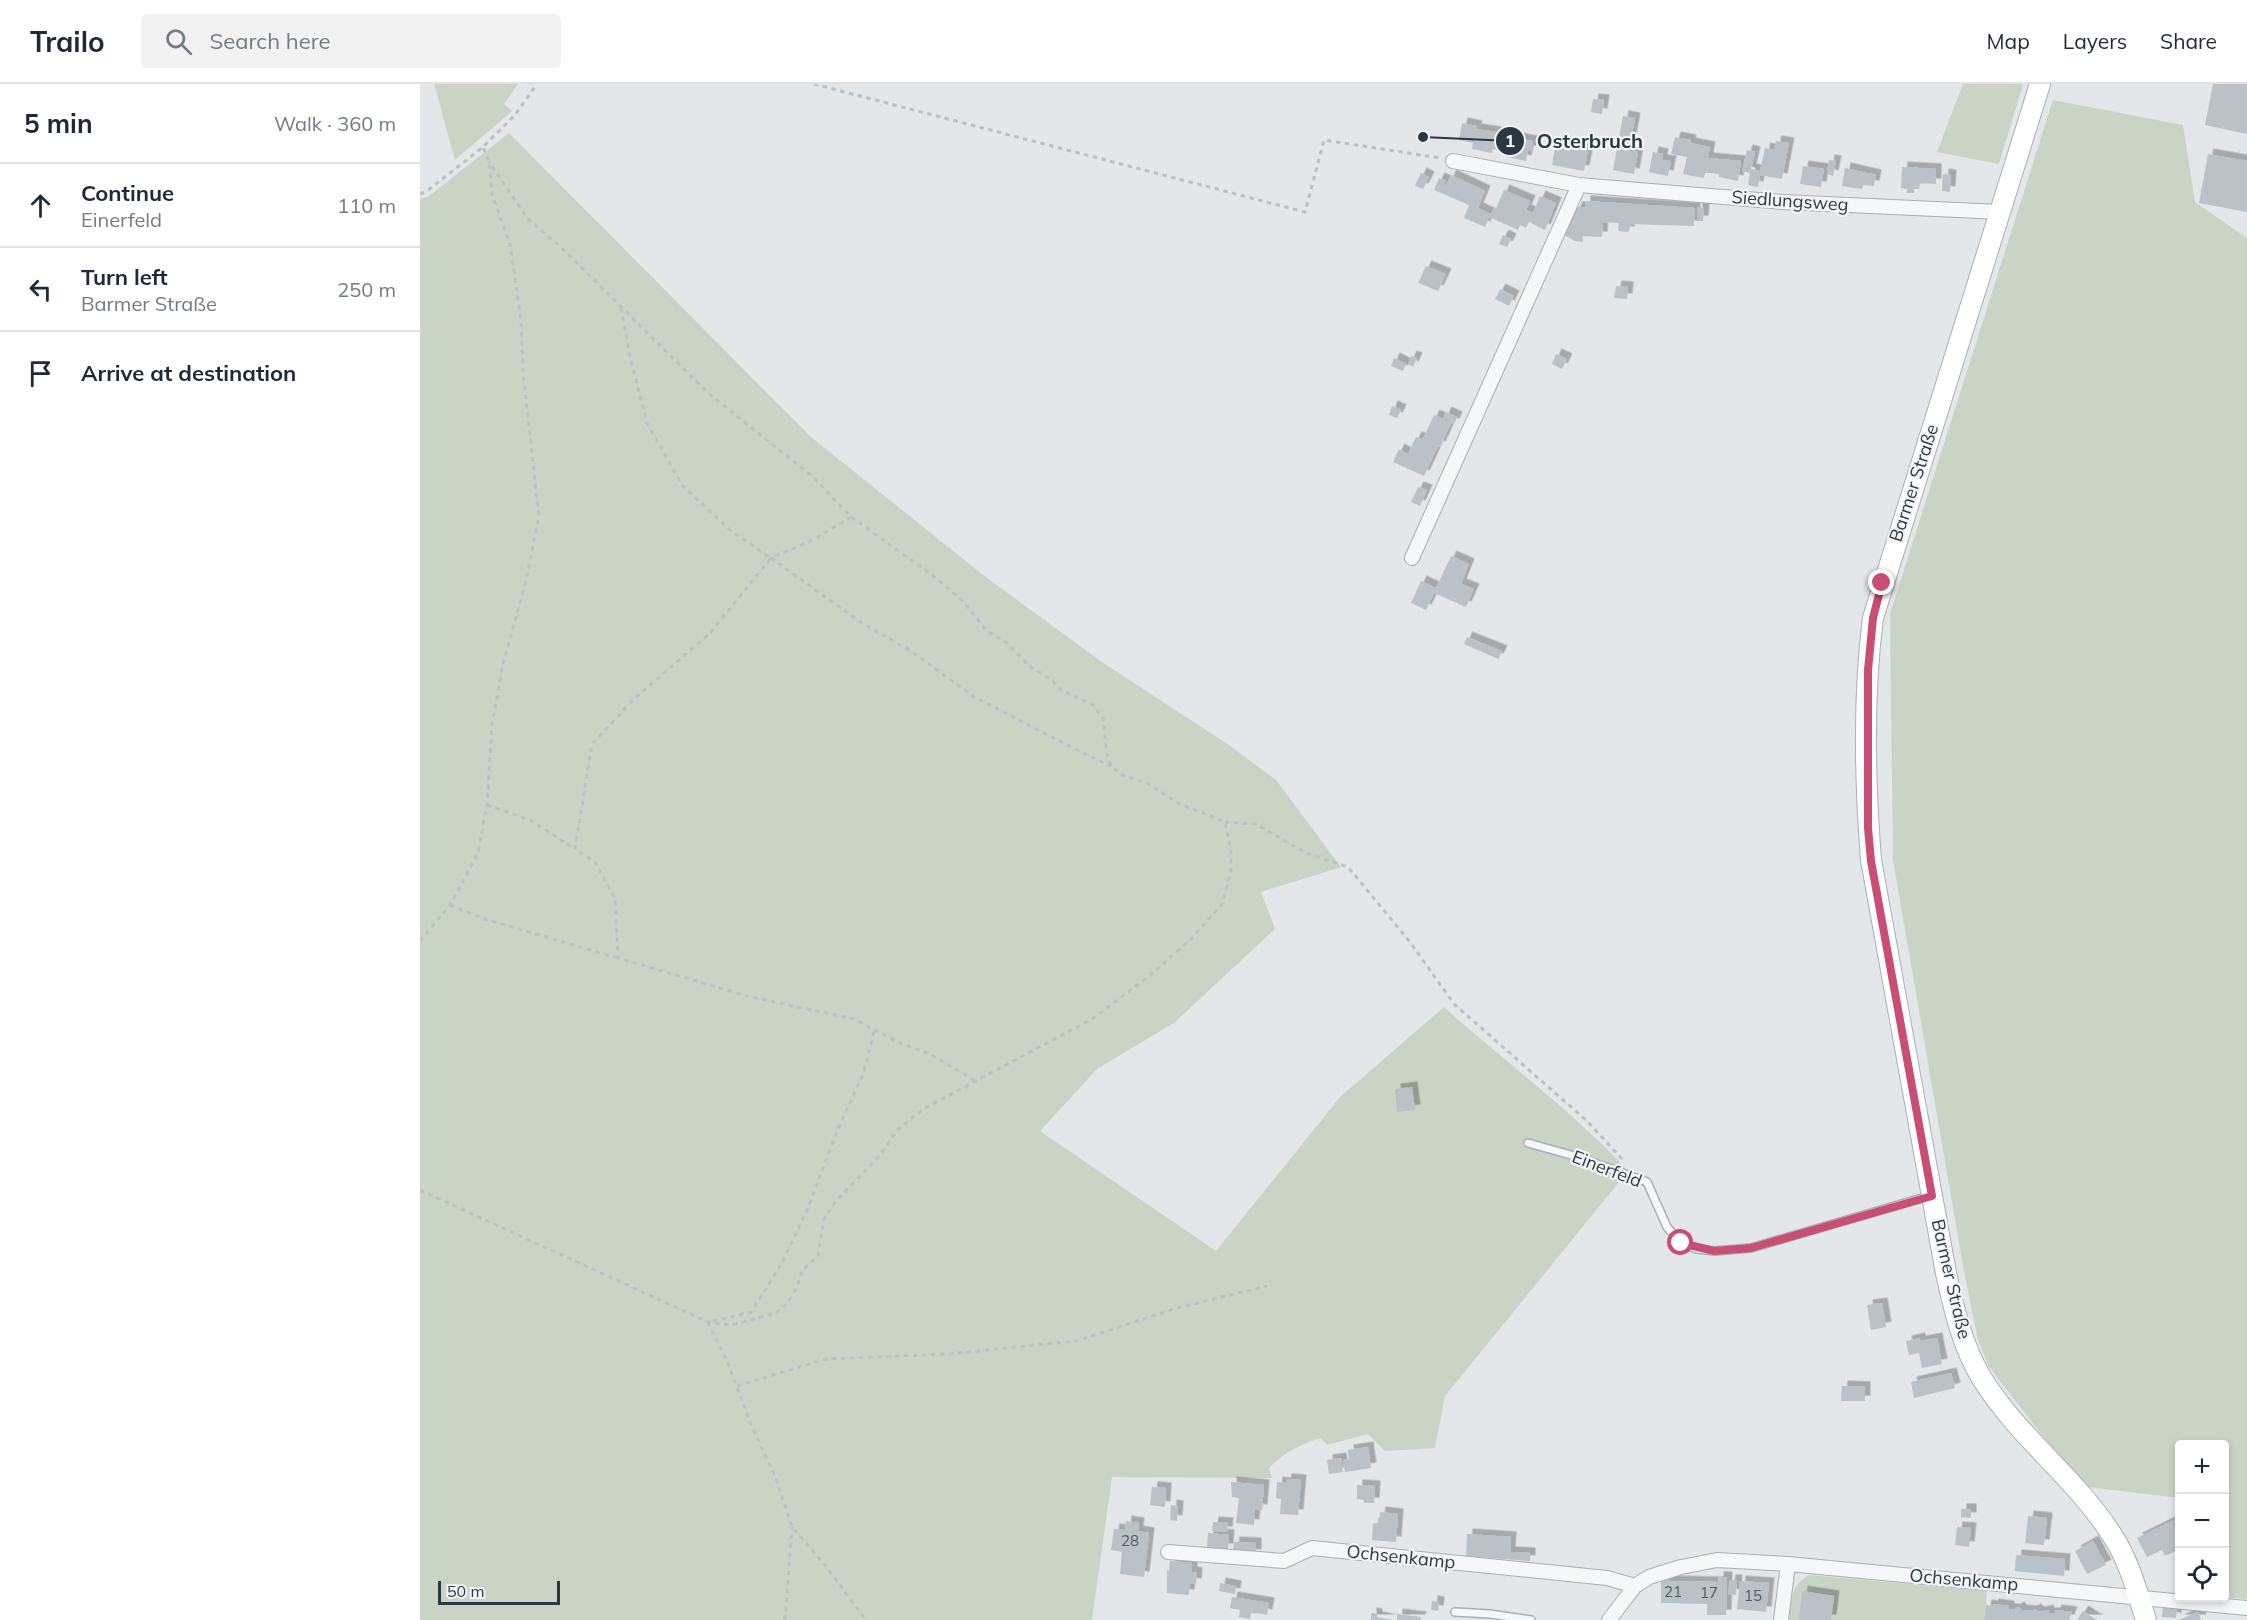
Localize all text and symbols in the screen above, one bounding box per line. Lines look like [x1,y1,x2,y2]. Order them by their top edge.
search box [141,14,561,68]
text: Trailo [30,24,105,59]
icon: search [162,25,195,58]
text: Search here [210,27,331,55]
text: Map [1987,28,2030,54]
text: Layers [2063,28,2127,54]
text: Share [2160,28,2217,54]
text: 5 min [24,107,93,140]
text: Walk · 360 m [274,111,396,136]
callout: Osterbruch [1495,122,1655,160]
text: Osterbruch [1537,128,1643,153]
text: 1 [1505,129,1515,152]
text: Continue [81,179,174,207]
street label: Siedlungsweg [1731,185,1849,216]
icon: ahead [24,189,57,222]
text: 110 m [337,193,396,218]
text: Einerfeld [81,207,162,232]
text: Turn left [81,263,168,291]
icon: left [24,273,57,306]
text: 250 m [337,277,396,302]
text: Barmer Straße [81,291,217,316]
icon: arrive [24,357,57,390]
text: Arrive at destination [81,359,296,387]
street label: Barmer Straße [1884,421,1943,545]
route end [1868,569,1894,595]
street label: Einerfeld [1569,1145,1645,1192]
street label: Barmer Straße [1927,1217,1976,1341]
route start [1667,1229,1693,1255]
map controls [2175,1440,2229,1602]
button: + [2175,1440,2229,1494]
button: − [2175,1494,2229,1548]
house number: 28 [1121,1531,1139,1550]
street label: Ochsenkamp [1346,1539,1457,1574]
button: locate [2175,1548,2229,1602]
street label: Ochsenkamp [1909,1563,2019,1596]
scale bar [438,1578,560,1606]
text: 50 m [447,1581,484,1601]
house number: 21 [1664,1582,1682,1601]
house number: 17 [1700,1583,1718,1602]
house number: 15 [1744,1586,1762,1605]

